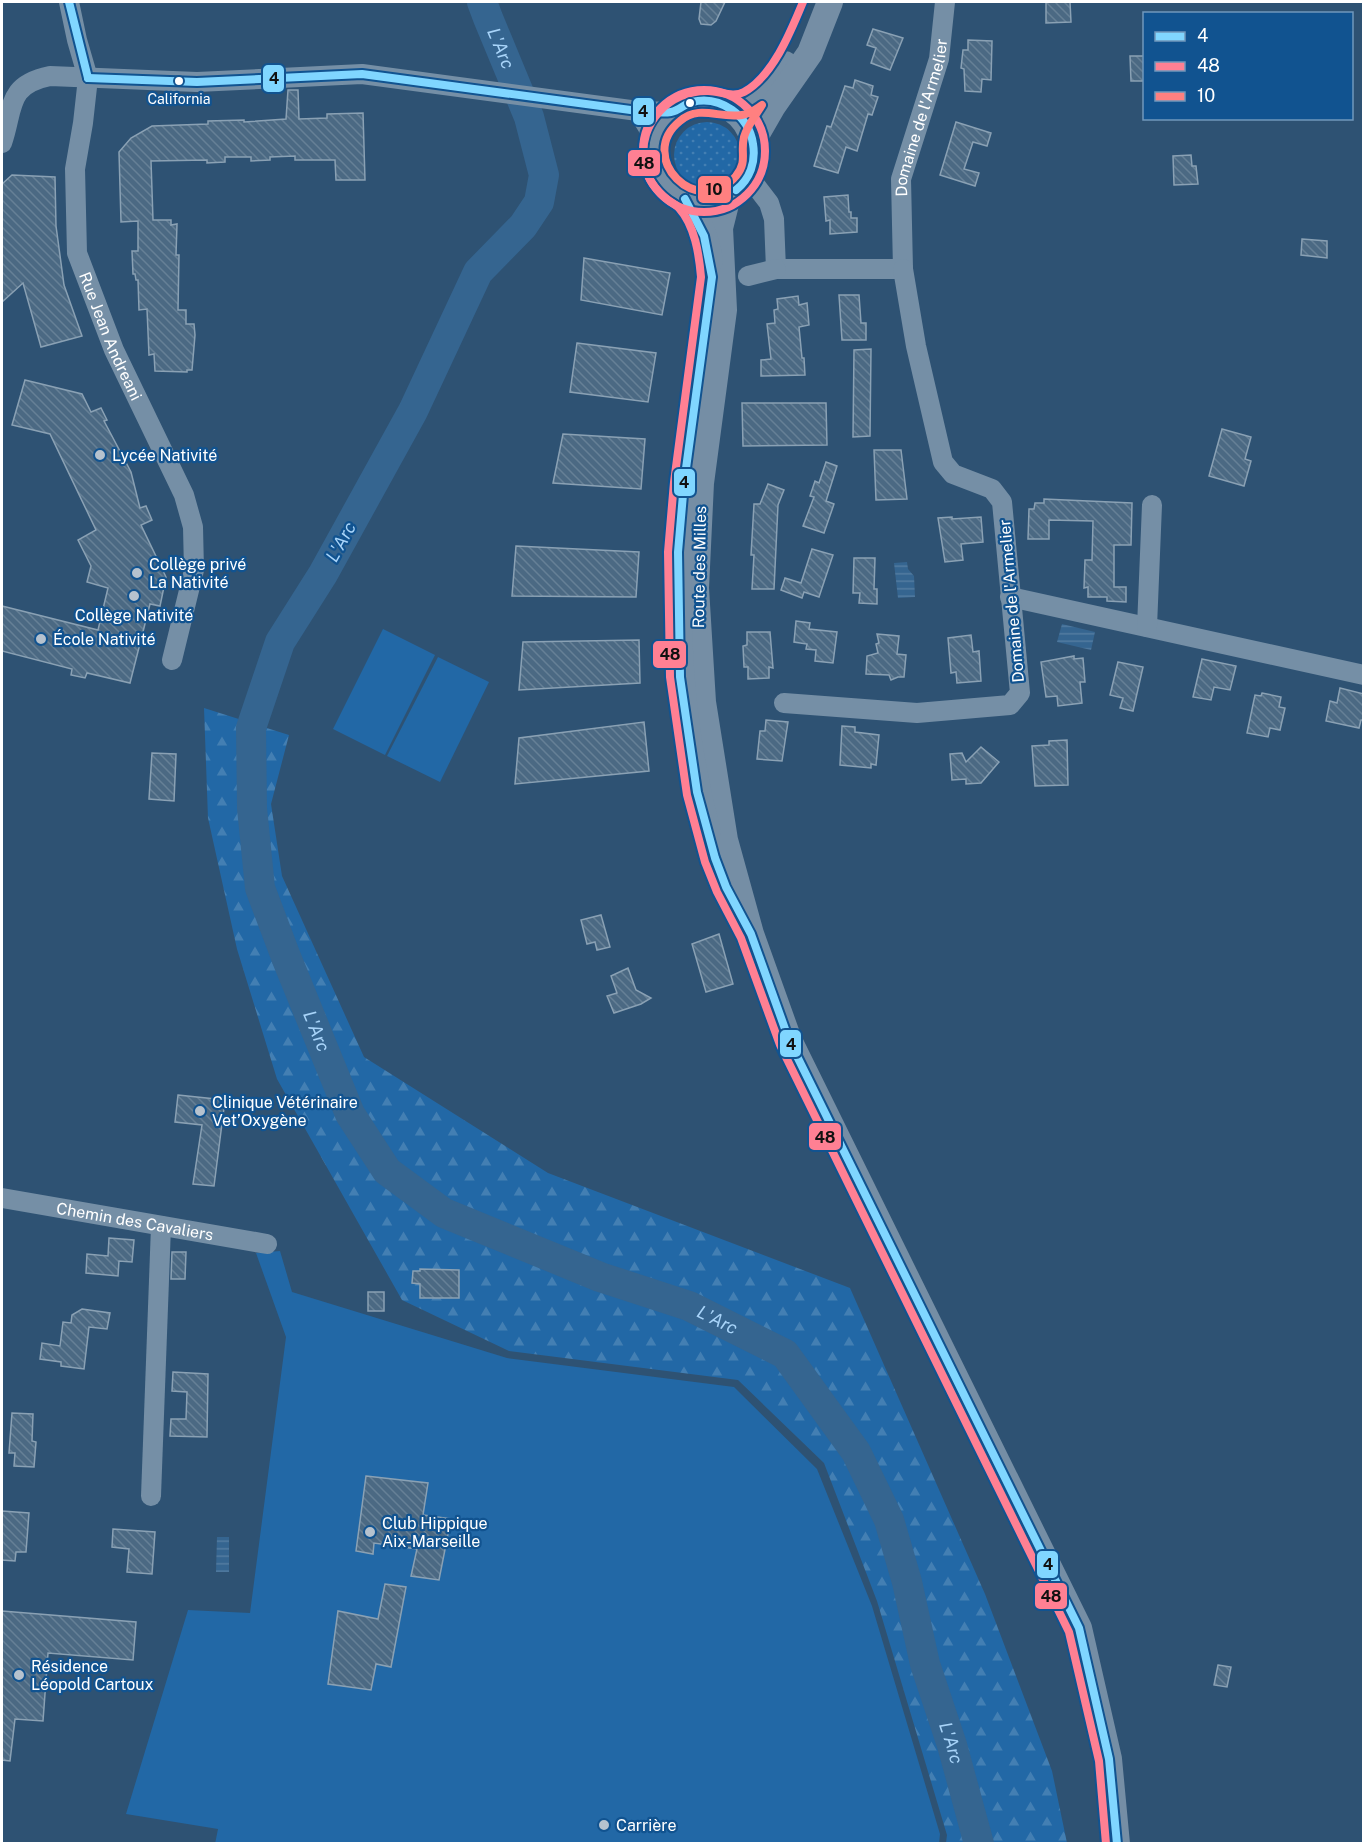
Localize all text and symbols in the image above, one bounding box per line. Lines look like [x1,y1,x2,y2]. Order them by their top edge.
legend [1143,12,1353,120]
water label: L'Arc [483,24,519,72]
text: 4 [1197,25,1208,46]
street label: Domaine de l'Armelier [892,38,951,197]
text: 48 [1197,55,1220,76]
line badge: 4 [262,64,285,93]
text: 4 [269,69,280,88]
marker: California [173,75,185,87]
text: 10 [1197,85,1215,106]
place label: California [147,91,211,107]
line badge: 4 [632,97,655,126]
unlabelled marker [684,97,696,109]
text: 4 [638,102,649,121]
line badge: 48 [627,149,661,177]
text: 48 [633,154,655,173]
line badge: 10 [697,175,732,204]
text: 10 [705,180,723,199]
street label: Rue Jean Andreani [75,269,146,403]
place label: Lycée Nativité [112,446,217,465]
marker: Lycée Nativité [93,448,107,462]
line badge: 4 [673,468,696,497]
text: 4 [679,473,690,492]
street label: Route des Milles [689,506,710,628]
water label: L'Arc [321,518,360,566]
street label: Domaine de l'Armelier [995,519,1028,683]
place label: Collège privé La Nativité [149,555,246,592]
marker: Collège privé La Nativité [130,566,144,580]
marker: Collège Nativité [127,589,141,603]
place label: Collège Nativité [75,606,193,625]
place label: École Nativité [53,629,156,649]
marker: École Nativité [34,632,48,646]
line badge: 48 [652,640,687,669]
text: 48 [659,645,681,664]
water label: L'Arc [299,1007,335,1055]
line badge: 4 [779,1029,802,1058]
text: 4 [786,1035,797,1054]
place label: Clinique Vétérinaire Vet’Oxygène [212,1093,358,1130]
marker: Clinique Vétérinaire Vet’Oxygène [193,1104,207,1118]
line badge: 48 [808,1122,842,1151]
text: 48 [814,1128,836,1147]
street label: Chemin des Cavaliers [55,1199,215,1245]
water label: L'Arc [694,1301,741,1339]
place label: Club Hippique Aix-Marseille [382,1514,488,1551]
marker: Club Hippique Aix-Marseille [363,1525,377,1539]
line badge: 4 [1036,1550,1059,1579]
text: 4 [1043,1555,1054,1574]
line badge: 48 [1034,1582,1068,1610]
text: 48 [1040,1587,1062,1606]
place label: Résidence Léopold Cartoux [31,1657,154,1694]
marker: Résidence Léopold Cartoux [12,1668,26,1682]
water label: L'Arc [935,1719,968,1766]
place label: Carrière [616,1816,676,1835]
marker: Carrière [597,1818,611,1832]

